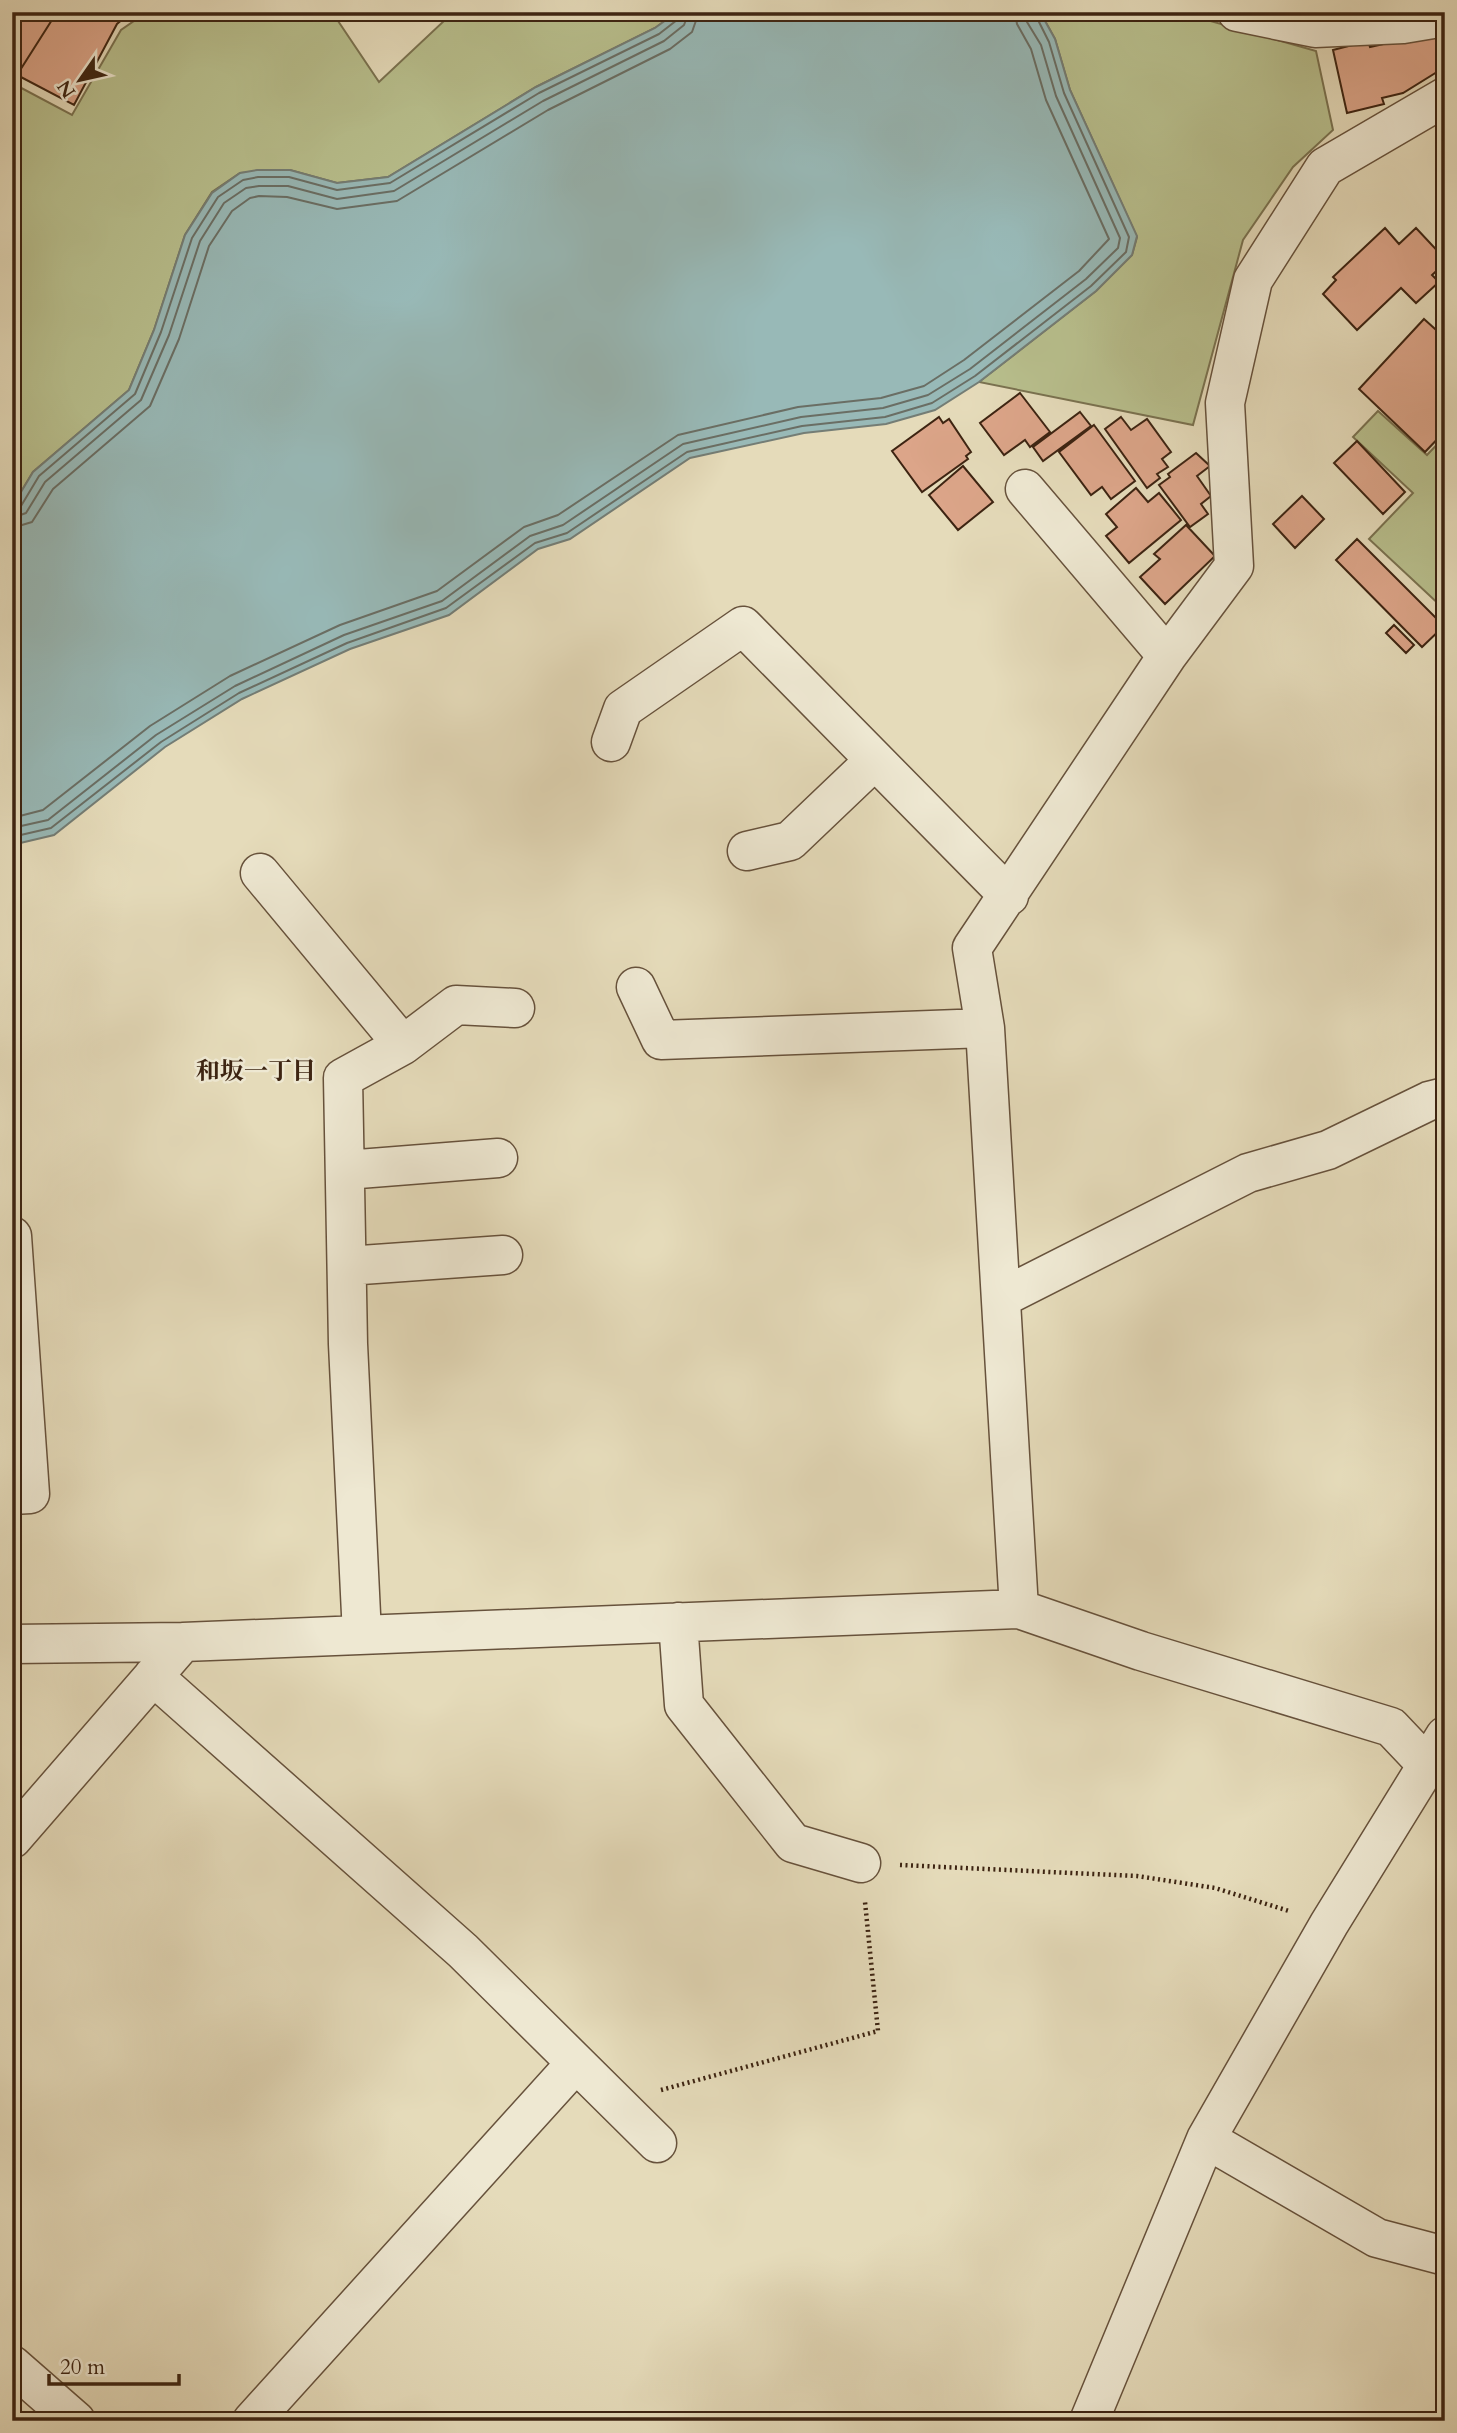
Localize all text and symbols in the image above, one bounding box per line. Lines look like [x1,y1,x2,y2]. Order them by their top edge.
north arrow [46,46,116,116]
text: N [51,74,82,103]
district label: 和坂一丁目 [196,1055,316,1088]
scale bar [49,2342,178,2386]
text: 20 m [60,2353,105,2382]

